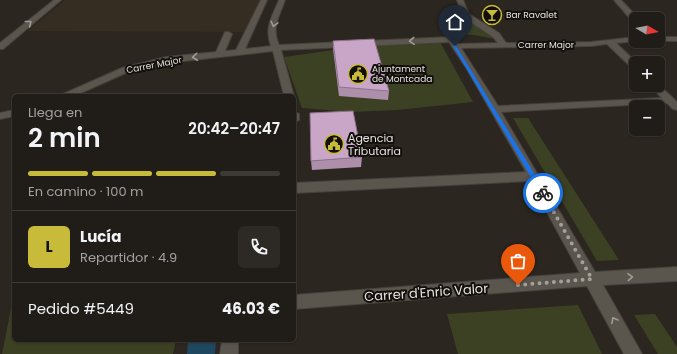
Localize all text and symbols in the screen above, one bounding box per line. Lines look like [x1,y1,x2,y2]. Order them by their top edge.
bar icon: Bar Ravalet [481,4,503,26]
pin [438,5,472,46]
place label: Bar Ravalet [506,9,557,21]
icon: home [444,11,466,33]
north arrow [629,12,665,48]
map controls [629,12,665,136]
one-way arrow [270,20,278,27]
one-way arrow [24,21,31,28]
one-way arrow [409,37,415,46]
street label: Carrer Major [518,39,575,51]
one-way arrow [192,53,198,62]
street label: Carrer Major [125,54,183,76]
button: + [629,56,665,92]
public building icon: Ajuntament de Montcada [347,63,369,85]
place label: Ajuntament de Montcada [372,63,432,85]
button: − [629,100,665,136]
text: Llega en [28,103,82,122]
text: 20:42–20:47 [188,118,280,139]
text: 2 min [28,120,101,156]
place label: Agencia Tributaria [348,130,401,159]
public building icon: Agencia Tributaria [323,133,345,155]
courier [523,173,563,213]
text: En camino · 100 m [28,182,143,201]
icon: bike [532,182,554,204]
text: Lucía [80,226,121,247]
button: phone [238,226,280,268]
text: L [45,236,53,257]
pin [501,244,535,285]
text: Repartidor · 4.9 [80,248,177,267]
icon: bag [507,250,529,272]
one-way arrow [627,273,633,281]
street label: Carrer d'Enric Valor [363,279,489,306]
text: Pedido #5449 [28,298,134,319]
text: 46.03 € [222,298,280,319]
one-way arrow [612,317,619,324]

